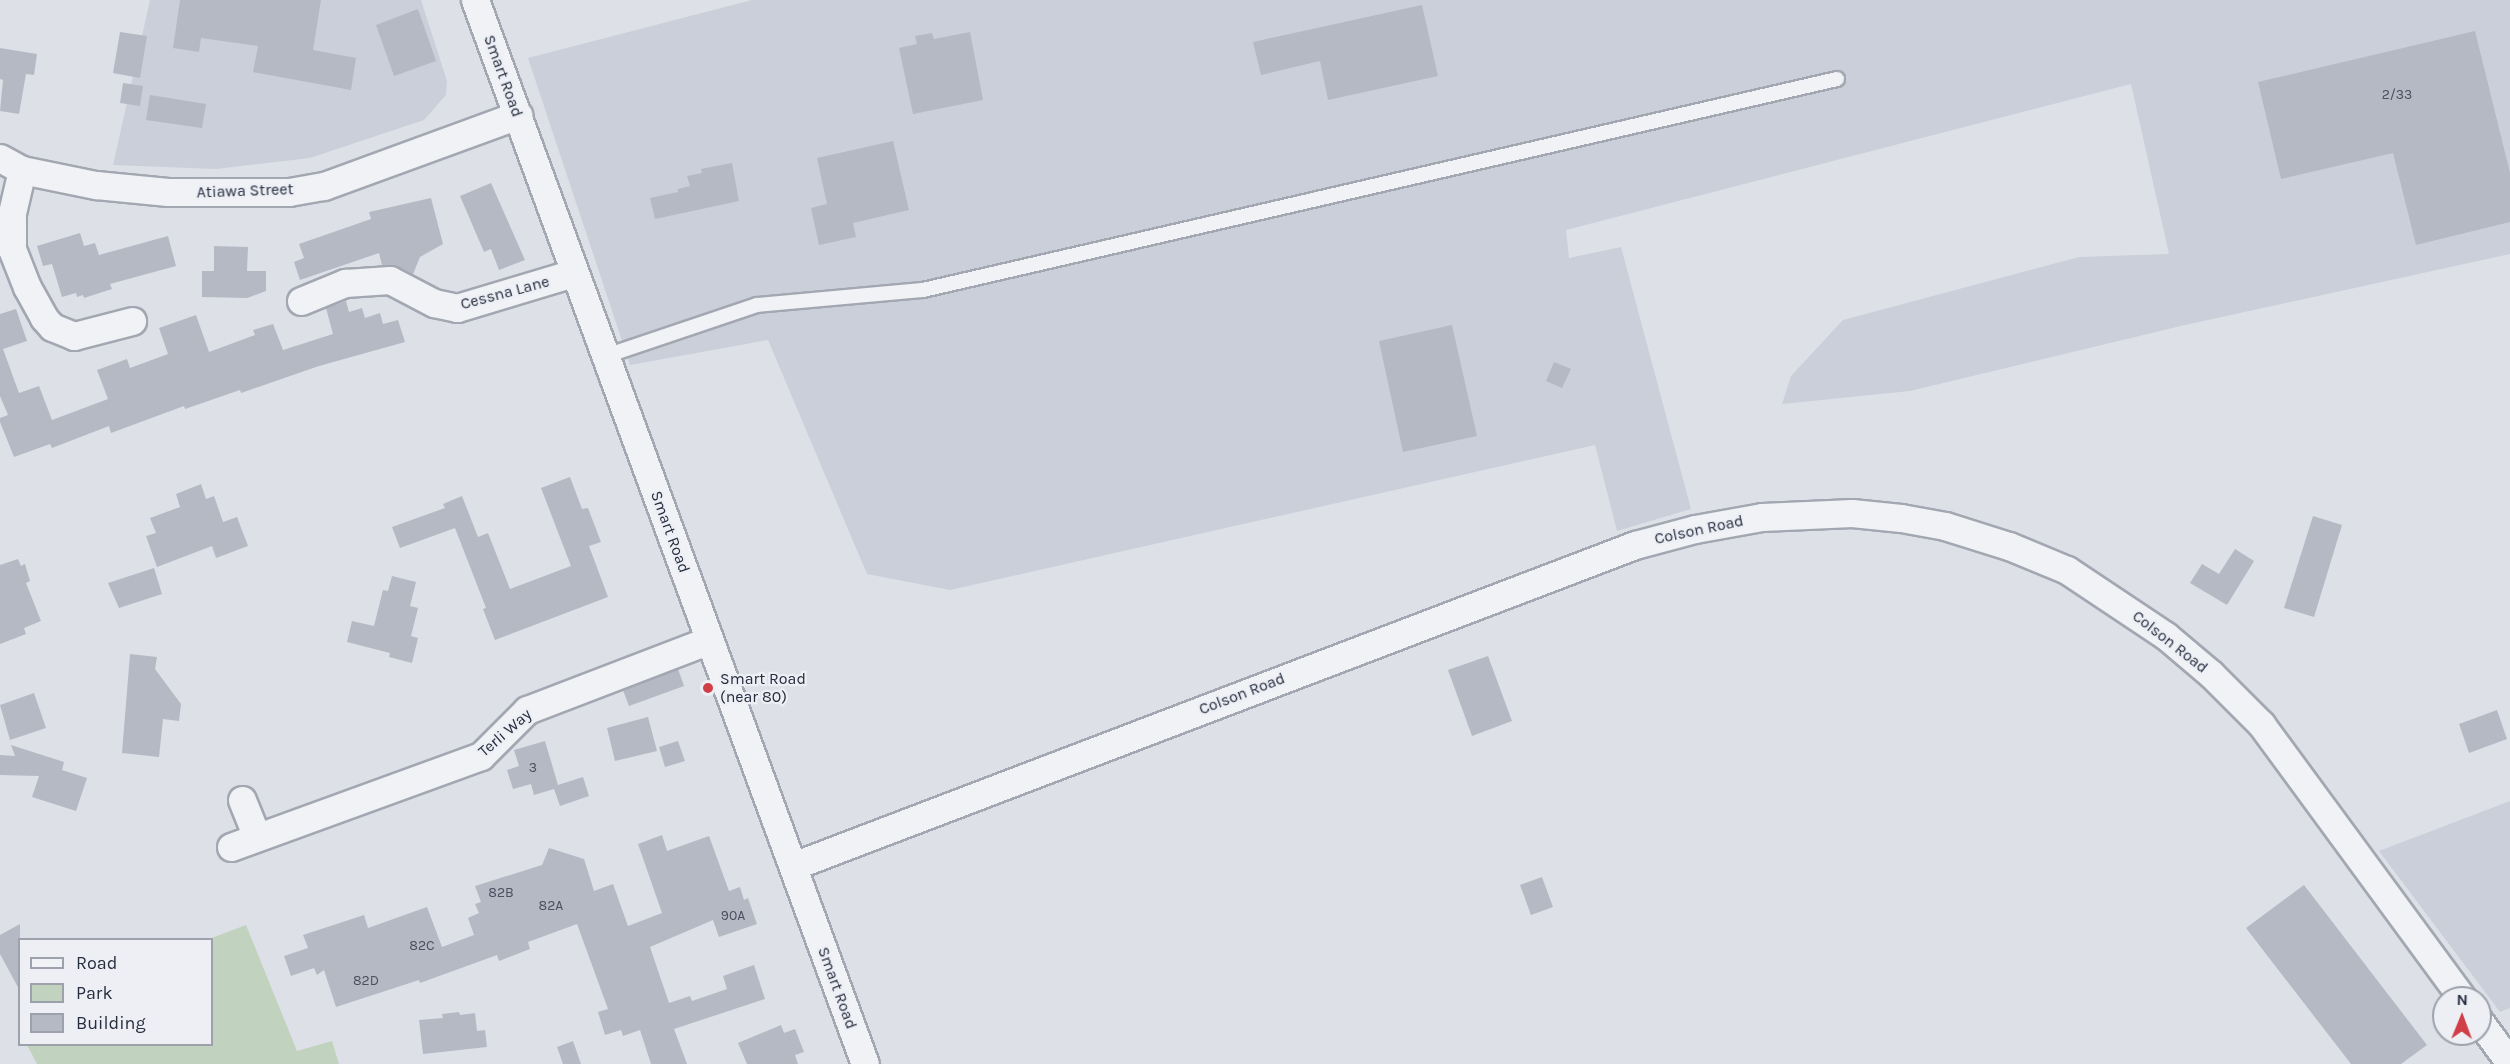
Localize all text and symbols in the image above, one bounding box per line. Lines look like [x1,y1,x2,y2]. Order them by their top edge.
street label: Smart Road [479,32,527,120]
house number: 2/33 [2382,87,2412,103]
street label: Atiawa Street [196,180,294,202]
street label: Cessna Lane [458,272,552,314]
street label: Smart Road [646,488,694,576]
street label: Colson Road [1653,511,1745,549]
street label: Colson Road [2128,607,2212,677]
place label: Smart Road (near 80) [720,669,806,707]
street label: Colson Road [1196,669,1288,719]
marker: Smart Road (near 80) [701,681,715,695]
street label: Terli Way [475,705,535,761]
house number: 3 [529,760,537,776]
house number: 82B [488,885,514,901]
house number: 82A [539,898,563,914]
house number: 90A [721,908,745,924]
legend [18,938,213,1046]
house number: 82C [409,938,435,954]
street label: Smart Road [813,944,861,1032]
text: Road [76,952,117,974]
house number: 82D [353,973,379,989]
text: Park [76,982,113,1004]
north arrow [2432,986,2492,1046]
text: N [2456,990,2468,1009]
text: Building [76,1012,146,1034]

